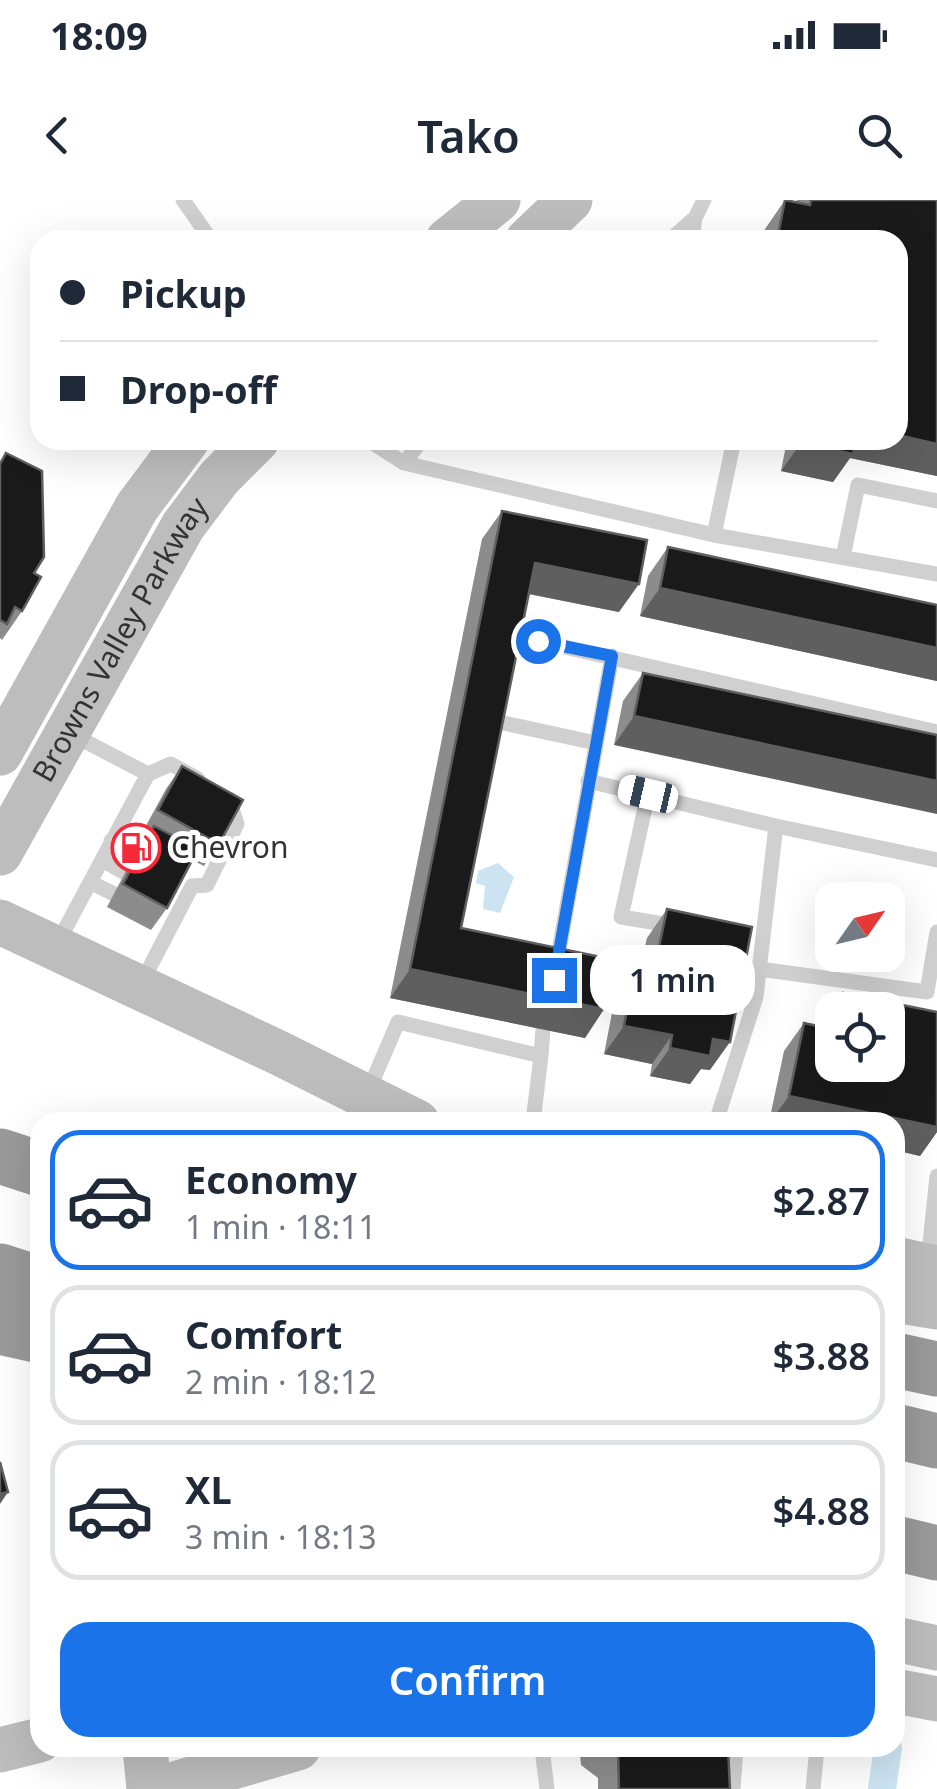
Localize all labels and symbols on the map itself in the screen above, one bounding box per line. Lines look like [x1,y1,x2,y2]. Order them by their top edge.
street label: Browns Valley Parkway [22,487,217,789]
route start [516,619,561,664]
car [615,773,681,815]
fuel station icon: Chevron [110,822,162,874]
place label: Chevron [171,826,289,867]
north arrow [815,882,905,972]
callout: 1 min [589,945,754,1015]
route end [532,958,577,1003]

